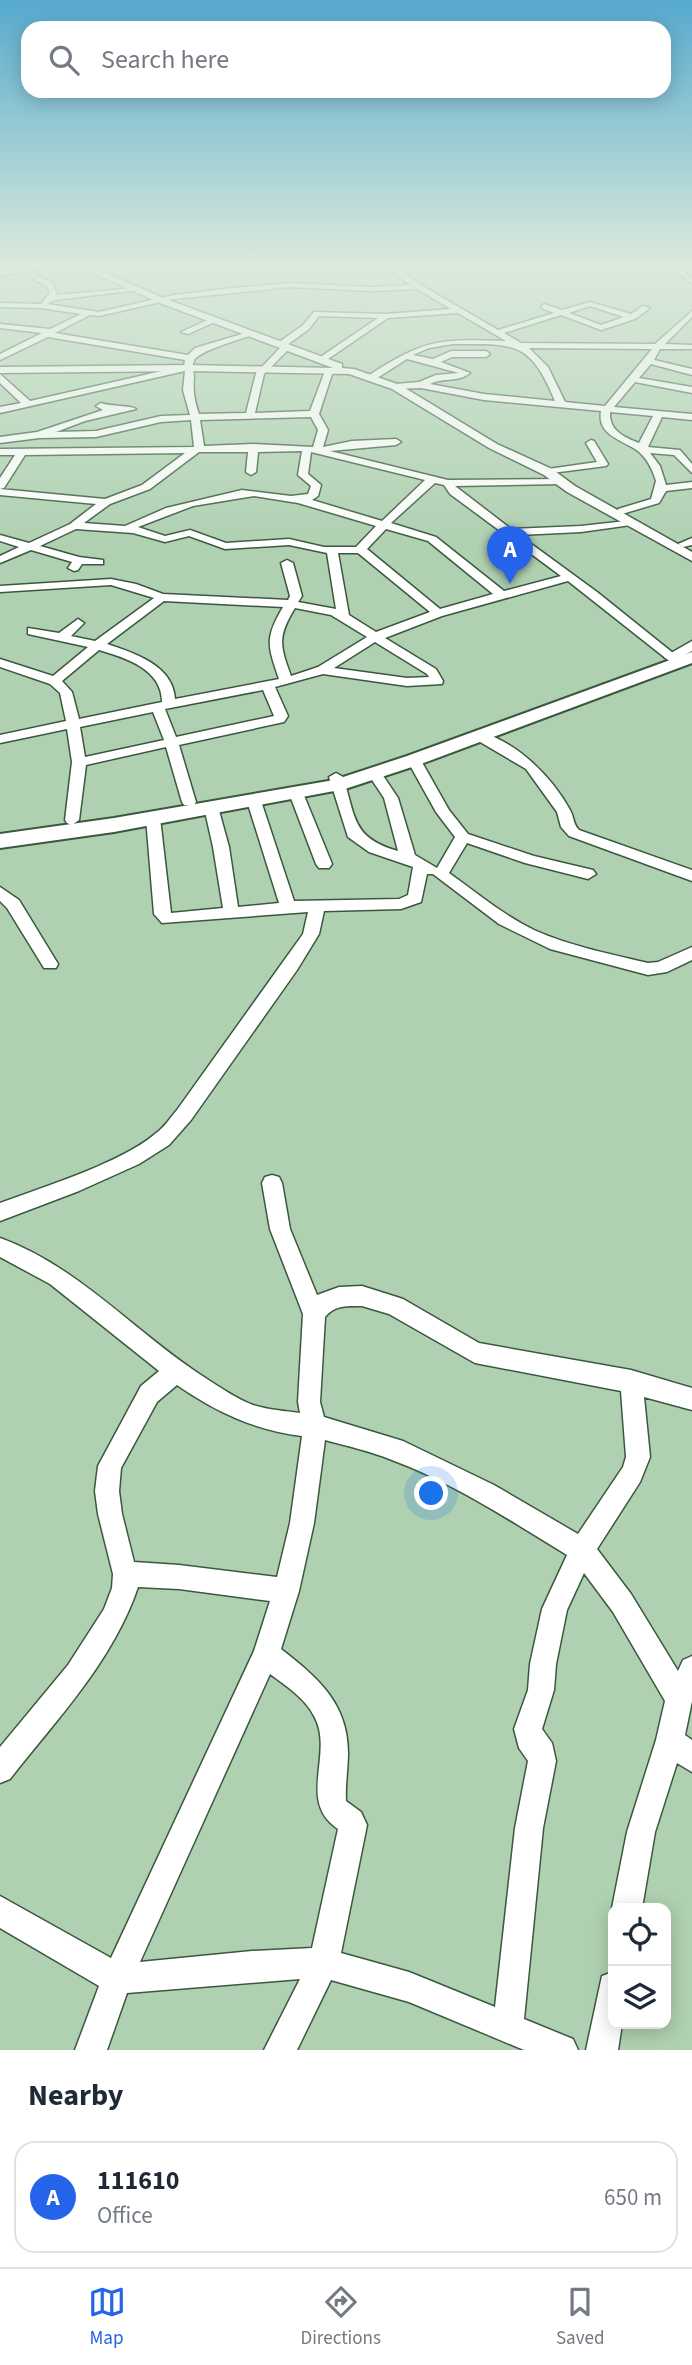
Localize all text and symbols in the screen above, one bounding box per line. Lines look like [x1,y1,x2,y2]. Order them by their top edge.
search box [21,21,671,98]
icon: search [45,41,83,79]
text: Search here [101,41,229,78]
pin: A [487,526,533,584]
your location [414,1476,448,1510]
map controls [608,1903,671,2029]
button: locate [608,1903,671,1966]
button: layers [608,1966,671,2029]
text: Nearby [28,2074,123,2117]
text: 111610 [97,2162,179,2199]
text: A [46,2181,60,2214]
text: 650 m [604,2181,662,2214]
text: Office [97,2199,153,2232]
tab: Map [88,2283,126,2352]
tab: Directions [301,2283,381,2352]
tab: Saved [556,2283,604,2352]

